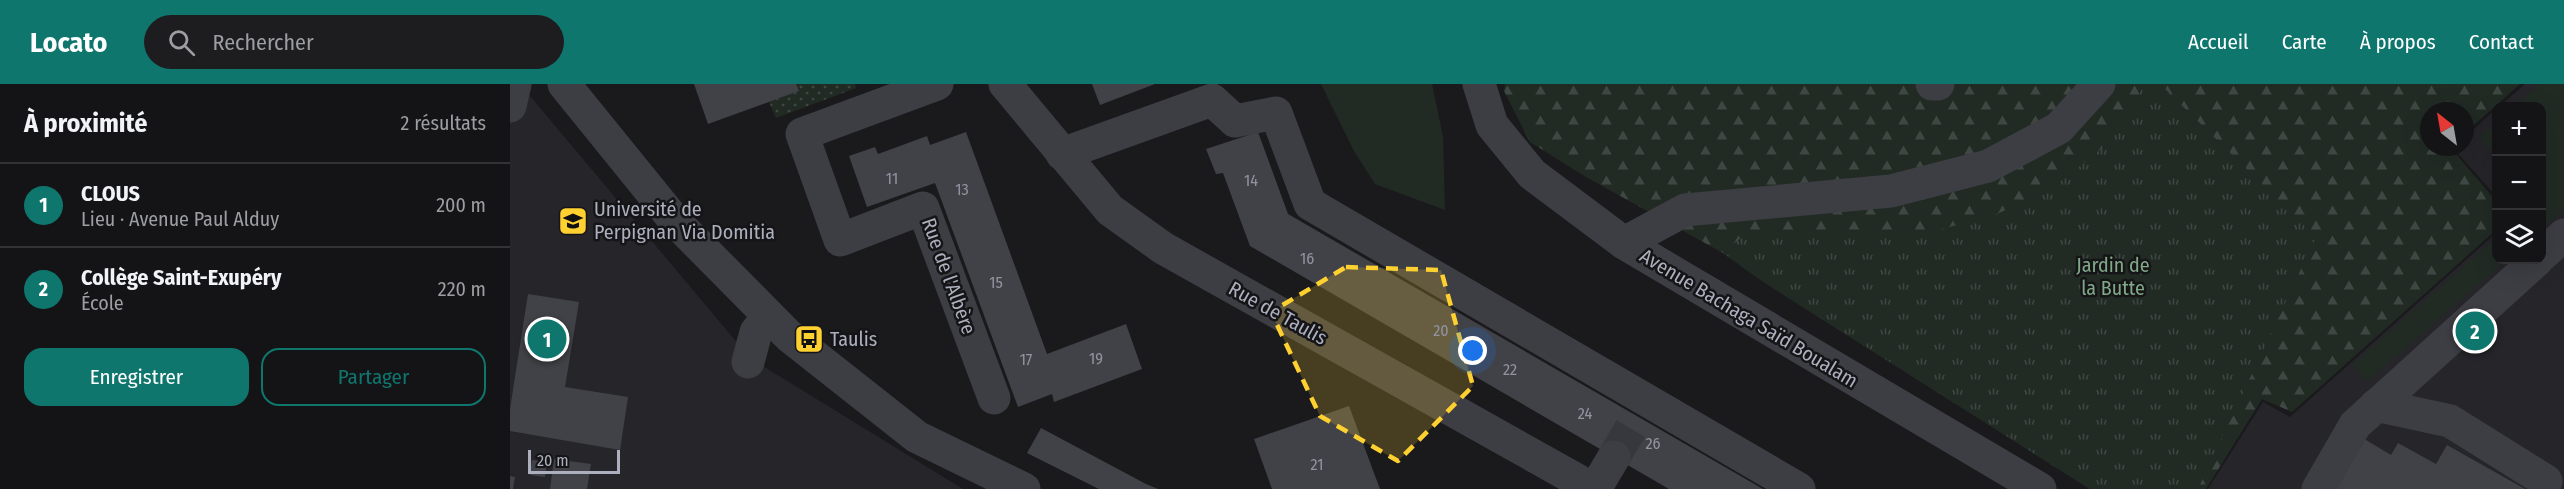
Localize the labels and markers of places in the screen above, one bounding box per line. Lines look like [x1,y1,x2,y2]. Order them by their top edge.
place label: Université de Perpignan Via Domitia [594,197,775,244]
school or university icon: Université de Perpignan Via Domitia [557,205,589,237]
pin: 2 [2456,308,2494,354]
pin: 1 [528,316,567,362]
bus stop icon: Taulis [793,323,825,355]
place label: Taulis [830,327,877,351]

